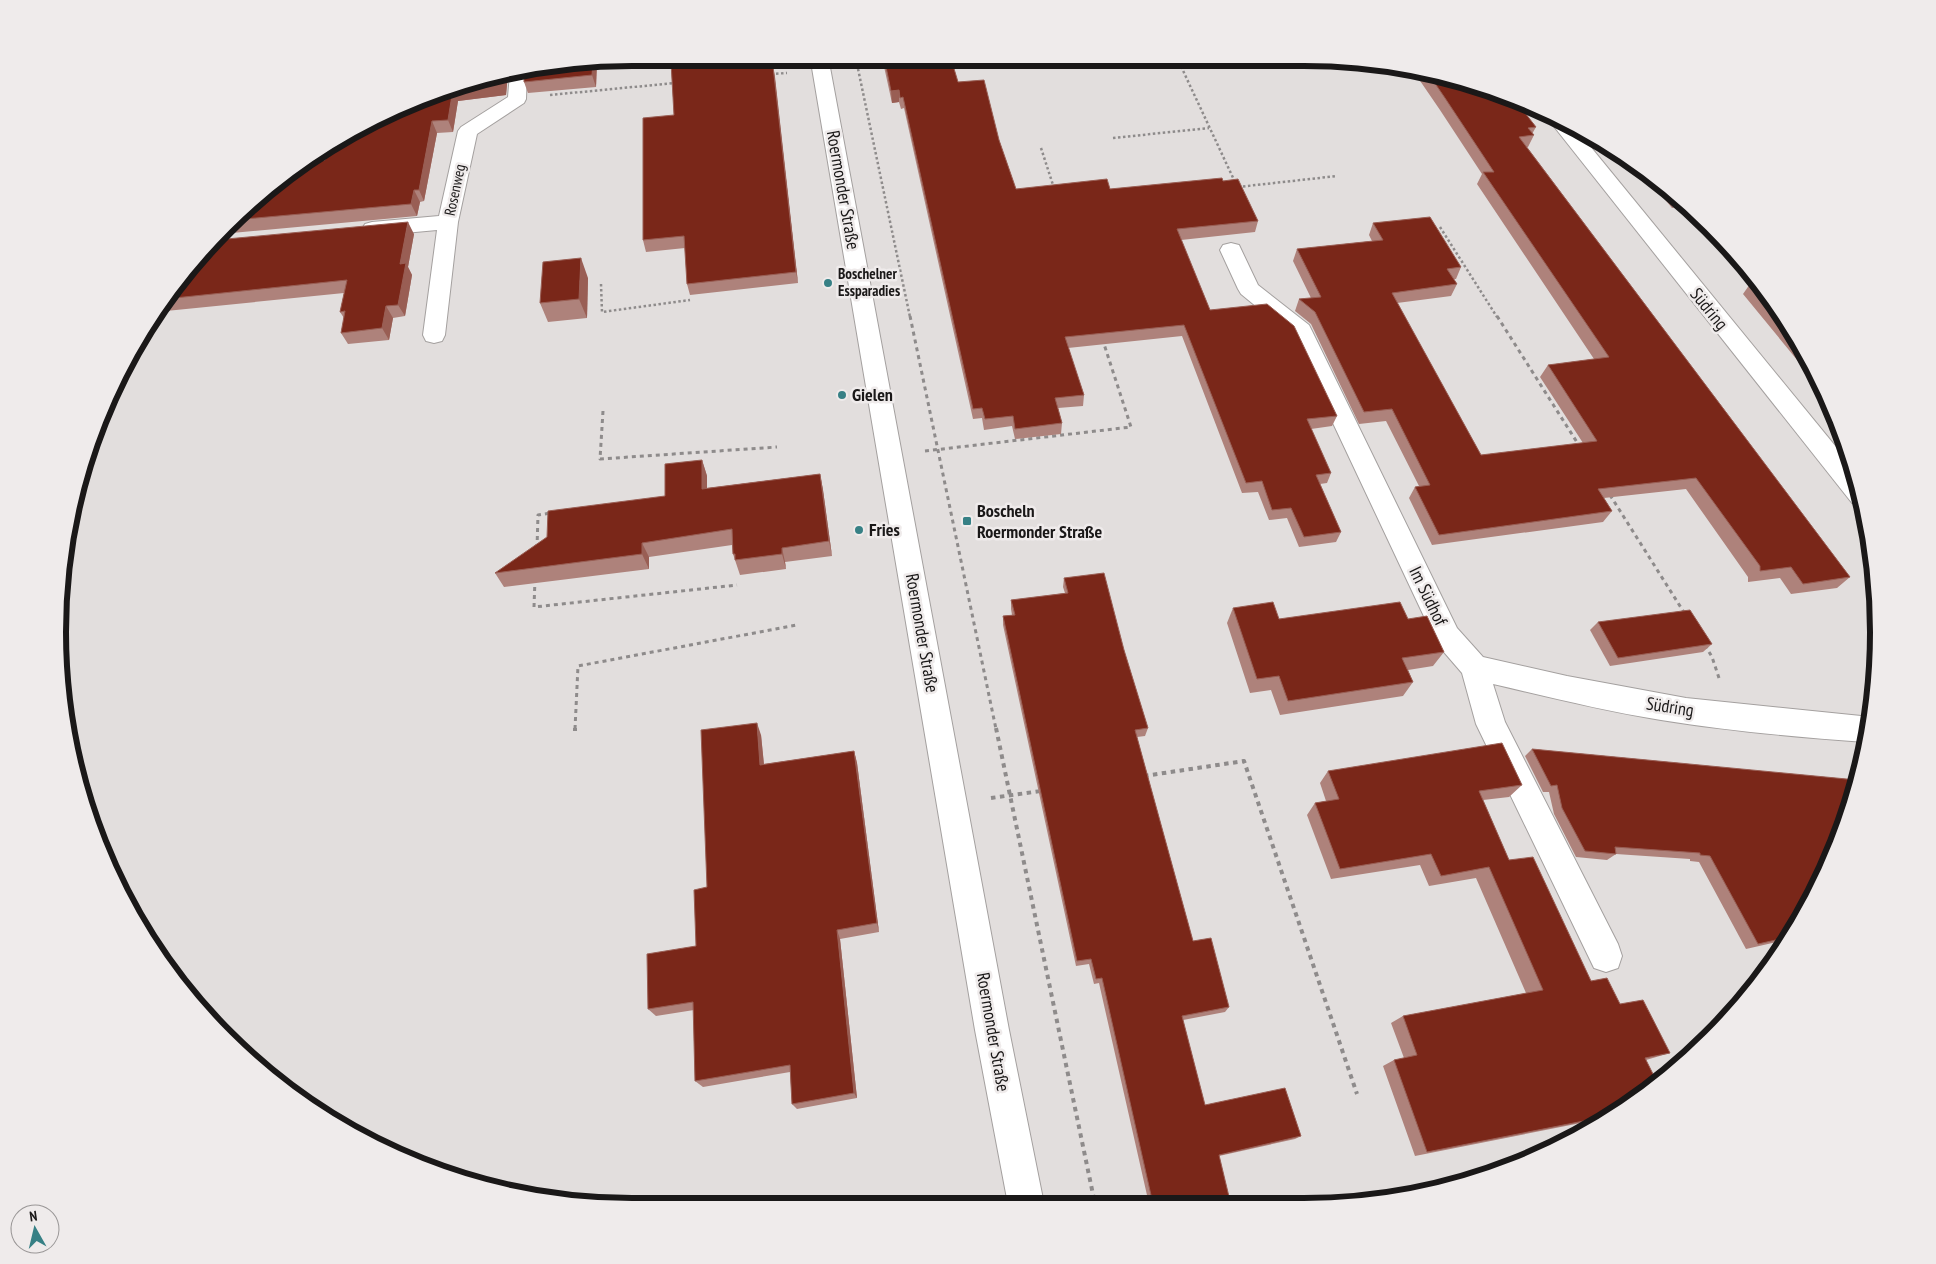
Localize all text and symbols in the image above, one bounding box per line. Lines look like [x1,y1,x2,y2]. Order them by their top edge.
street label: Roermonder Straße [822,129,865,251]
street label: Rosenweg [440,162,469,217]
place label: Boschelner Essparadies [838,264,900,300]
marker: Boschelner Essparadies [822,277,834,289]
street label: Südring [1685,283,1733,335]
place label: Gielen [852,383,893,406]
marker: Gielen [836,389,848,401]
place label: Boscheln Roermonder Straße [977,499,1103,543]
marker: Boscheln Roermonder Straße [961,515,973,527]
place label: Fries [869,518,900,541]
marker: Fries [853,524,865,536]
street label: Im Südhof [1404,562,1453,630]
street label: Roermonder Straße [901,572,944,694]
street label: Südring [1645,691,1695,722]
street label: Roermonder Straße [972,971,1015,1093]
north arrow [10,1204,60,1254]
text: N [28,1207,38,1226]

